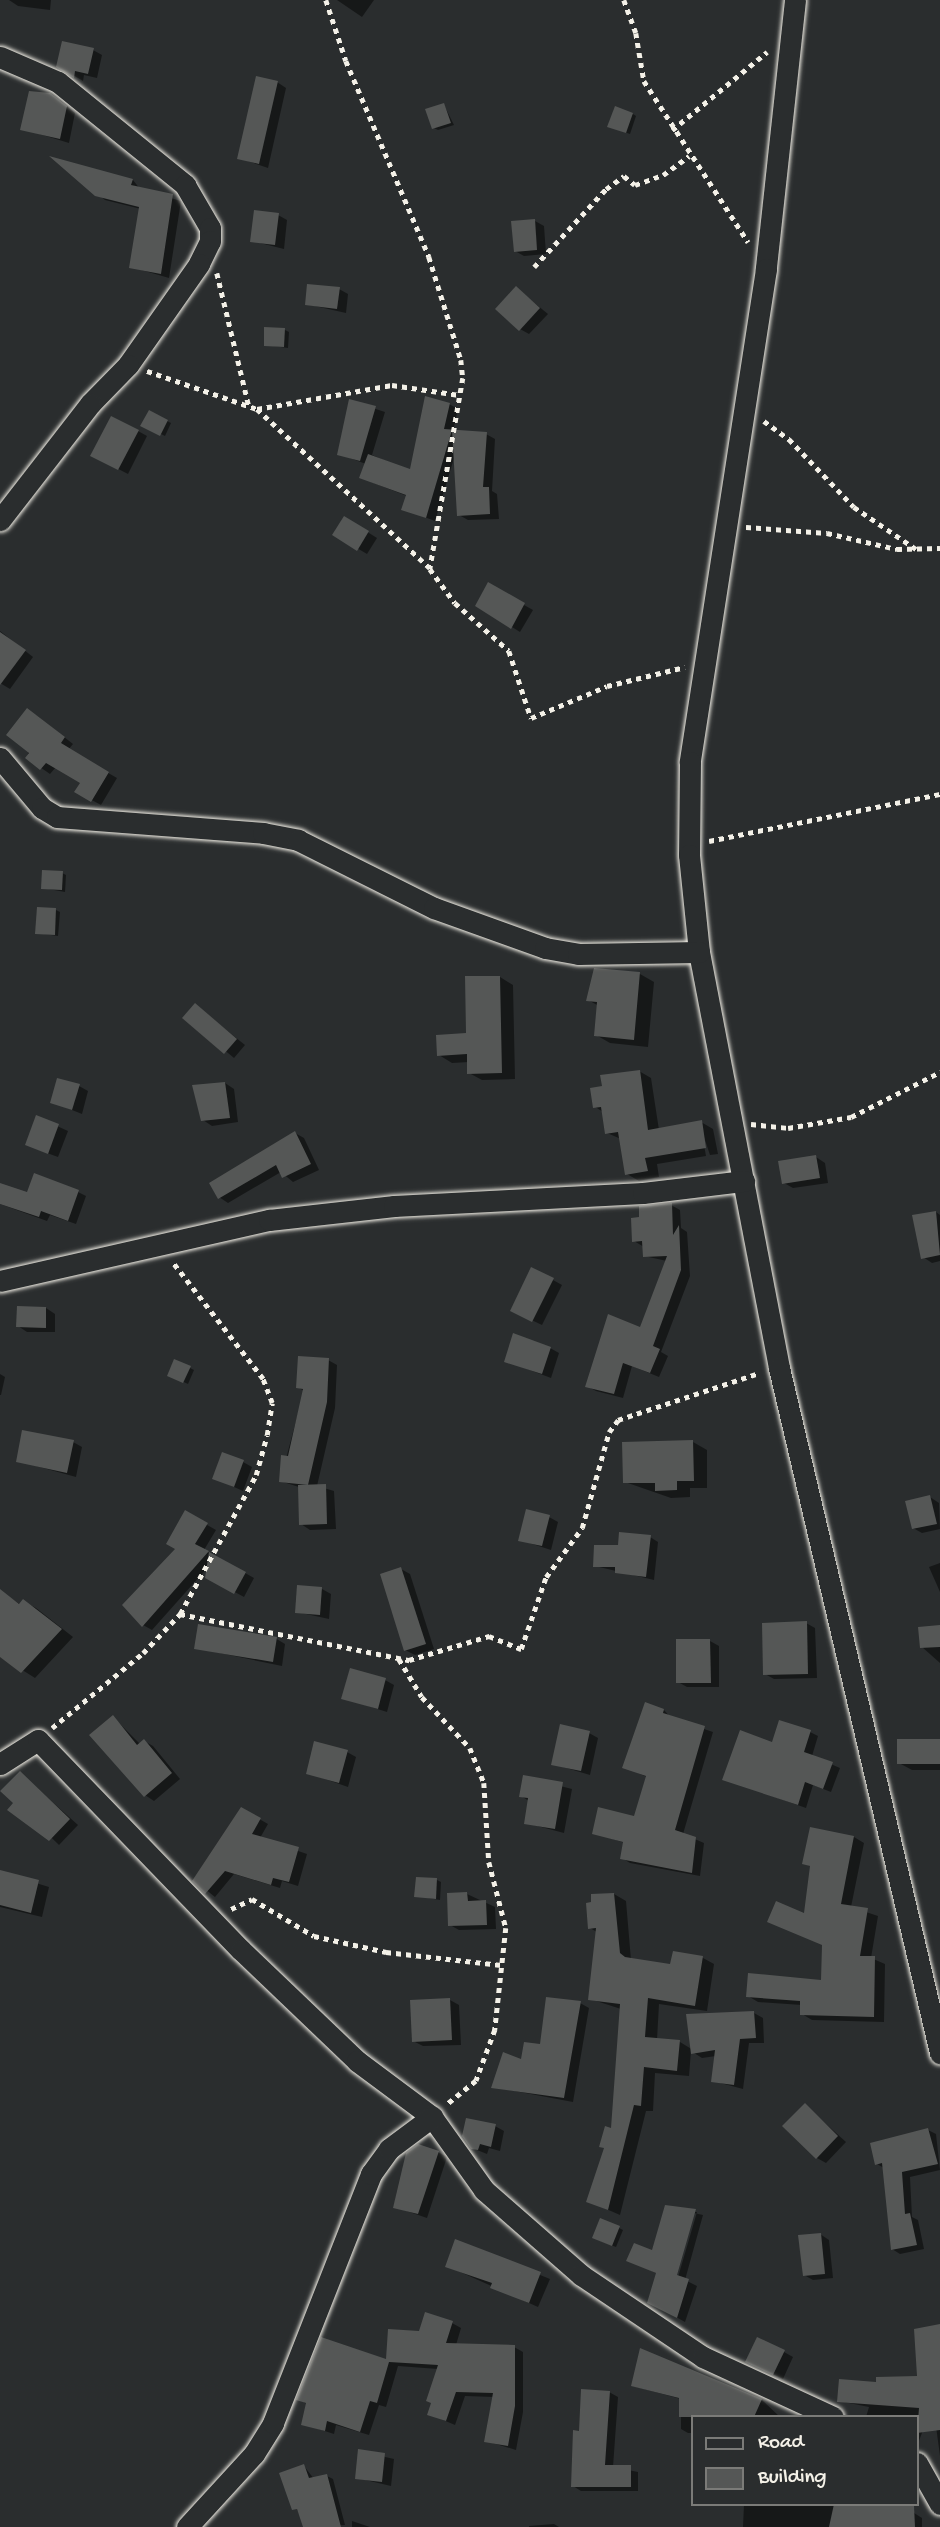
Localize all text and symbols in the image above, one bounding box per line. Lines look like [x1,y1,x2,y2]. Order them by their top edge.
legend [692,2415,919,2506]
text: Road [758,2431,804,2456]
text: Building [758,2466,827,2491]

